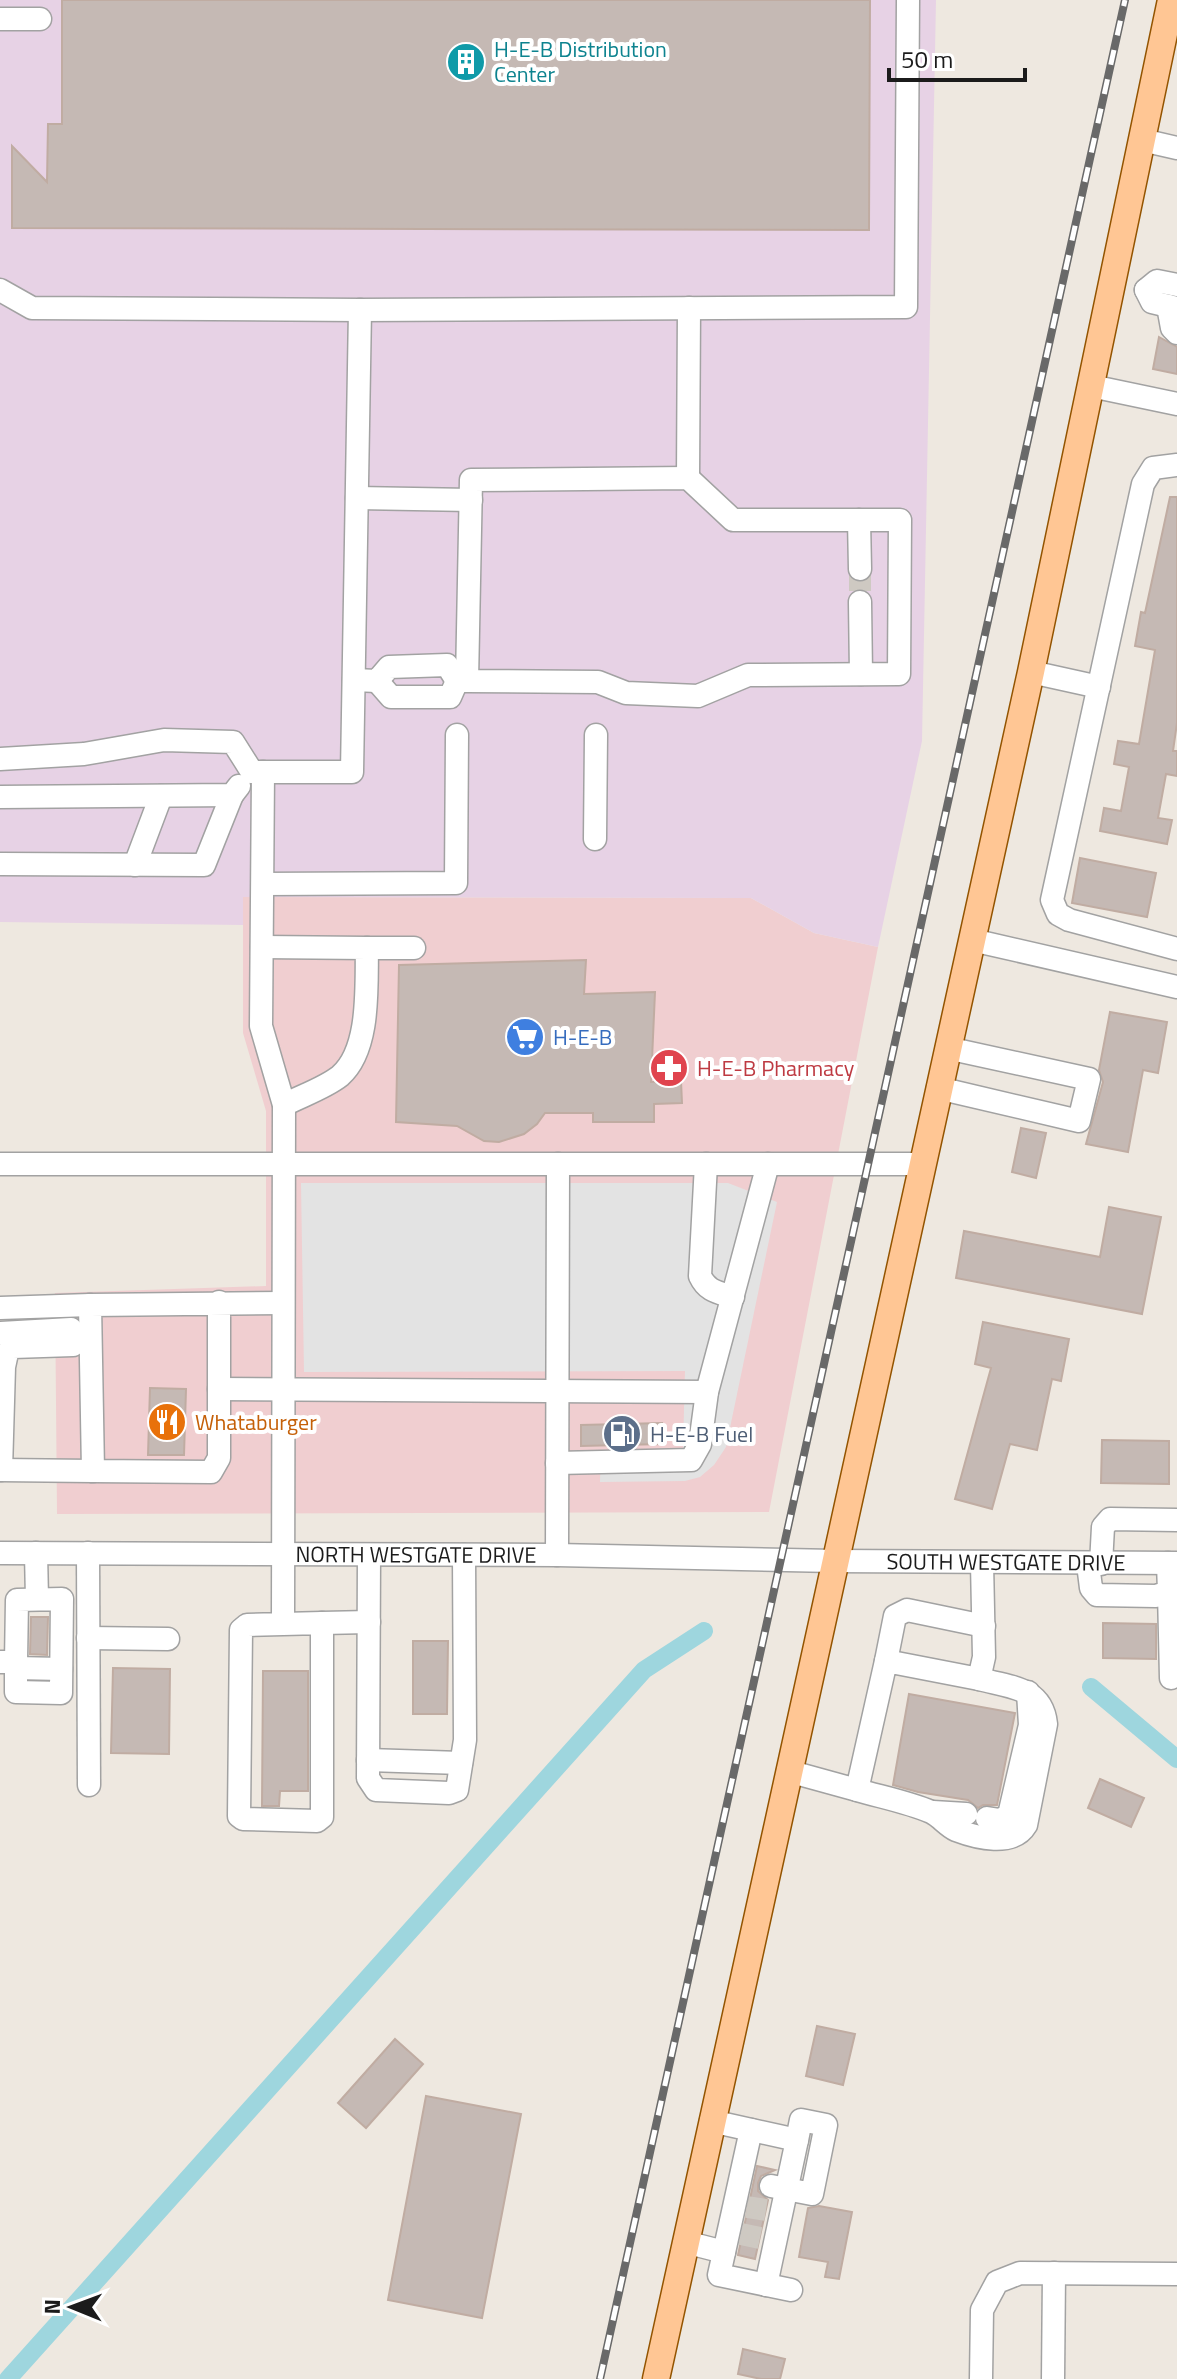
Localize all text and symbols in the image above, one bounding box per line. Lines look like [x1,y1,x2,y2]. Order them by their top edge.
place label: H-E-B Distribution Center [494,32,667,91]
scale bar [889,32,1025,82]
building icon: H-E-B Distribution Center [445,41,487,83]
text: 50 m [901,41,953,77]
supermarket icon: H-E-B [504,1016,546,1058]
place label: H-E-B [553,1020,612,1054]
pharmacy icon: H-E-B Pharmacy [648,1047,690,1089]
place label: H-E-B Pharmacy [697,1051,855,1085]
restaurant icon: Whataburger [146,1401,188,1443]
place label: Whataburger [195,1405,317,1439]
fuel station icon: H-E-B Fuel [601,1413,643,1455]
place label: H-E-B Fuel [650,1417,753,1451]
street label: NORTH WESTGATE DRIVE [295,1537,537,1572]
street label: SOUTH WESTGATE DRIVE [886,1544,1126,1580]
north arrow [32,2267,112,2347]
text: N [35,2299,69,2315]

